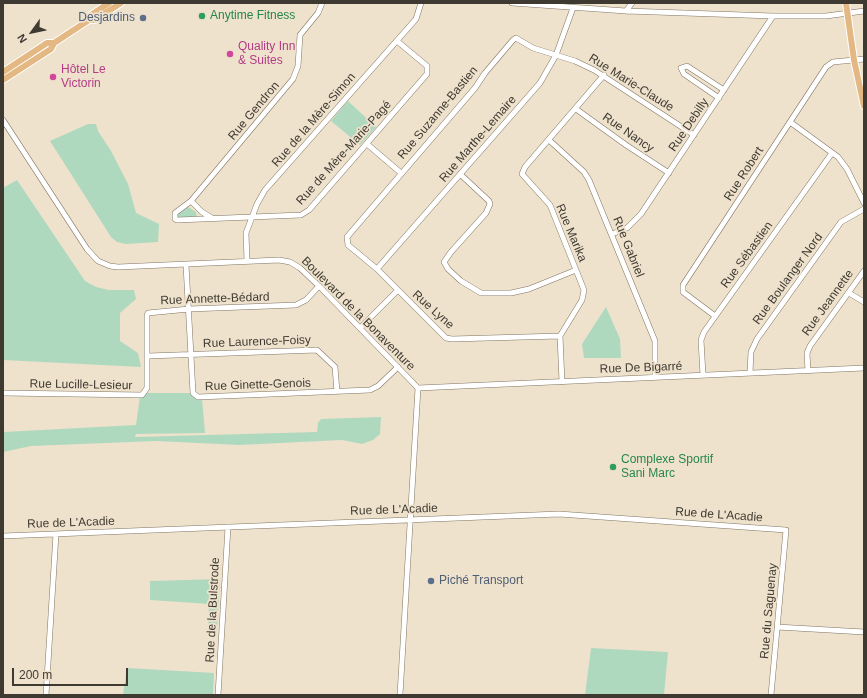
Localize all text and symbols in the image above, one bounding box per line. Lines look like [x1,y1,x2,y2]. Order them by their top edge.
place label: Anytime Fitness [210,9,295,23]
place label: Desjardins [78,11,135,25]
marker: Anytime Fitness [197,11,207,21]
north arrow [12,12,52,52]
marker: Desjardins [138,13,148,23]
text: N [15,32,29,45]
place label: Quality Inn & Suites [238,40,295,68]
marker: Quality Inn & Suites [225,49,235,59]
street label: Rue Marie-Claude [586,51,676,115]
place label: Hôtel Le Victorin [61,63,106,91]
street label: Rue Suzanne-Bastien [395,64,481,162]
street label: Rue de la Mère-Simon [269,70,359,170]
marker: Hôtel Le Victorin [48,72,58,82]
street label: Rue Gendron [225,79,283,143]
street label: Rue Marthe-Lemaire [436,93,520,185]
street label: Rue Debilly [666,96,712,154]
street label: Rue de Mère-Marie-Pagé [293,98,395,208]
street label: Rue Nancy [600,110,656,156]
street label: Rue Robert [721,144,767,204]
street label: Rue Marika [552,202,590,264]
street label: Rue Gabriel [609,215,647,279]
street label: Rue Sébastien [718,219,776,291]
street label: Rue Boulanger Nord [750,231,826,327]
street label: Boulevard de la Bonaventure [298,254,418,374]
street label: Rue Jeannette [799,267,857,339]
street label: Rue Lyne [409,288,457,332]
street label: Rue Annette-Bédard [160,290,270,308]
street label: Rue Laurence-Foisy [203,333,311,351]
street label: Rue De Bigarré [599,359,683,377]
street label: Rue Ginette-Genois [205,376,311,394]
street label: Rue Lucille-Lesieur [30,377,132,393]
place label: Complexe Sportif Sani Marc [621,453,713,481]
marker: Complexe Sportif Sani Marc [608,462,618,472]
street label: Rue de L'Acadie [350,501,438,519]
street label: Rue de L'Acadie [675,505,763,525]
street label: Rue de L'Acadie [27,514,115,532]
street label: Rue de la Bulstrode [203,557,223,663]
street label: Rue du Saguenay [758,563,780,659]
place label: Piché Transport [439,574,523,588]
marker: Piché Transport [426,576,436,586]
scale bar [14,660,130,686]
text: 200 m [19,668,52,682]

